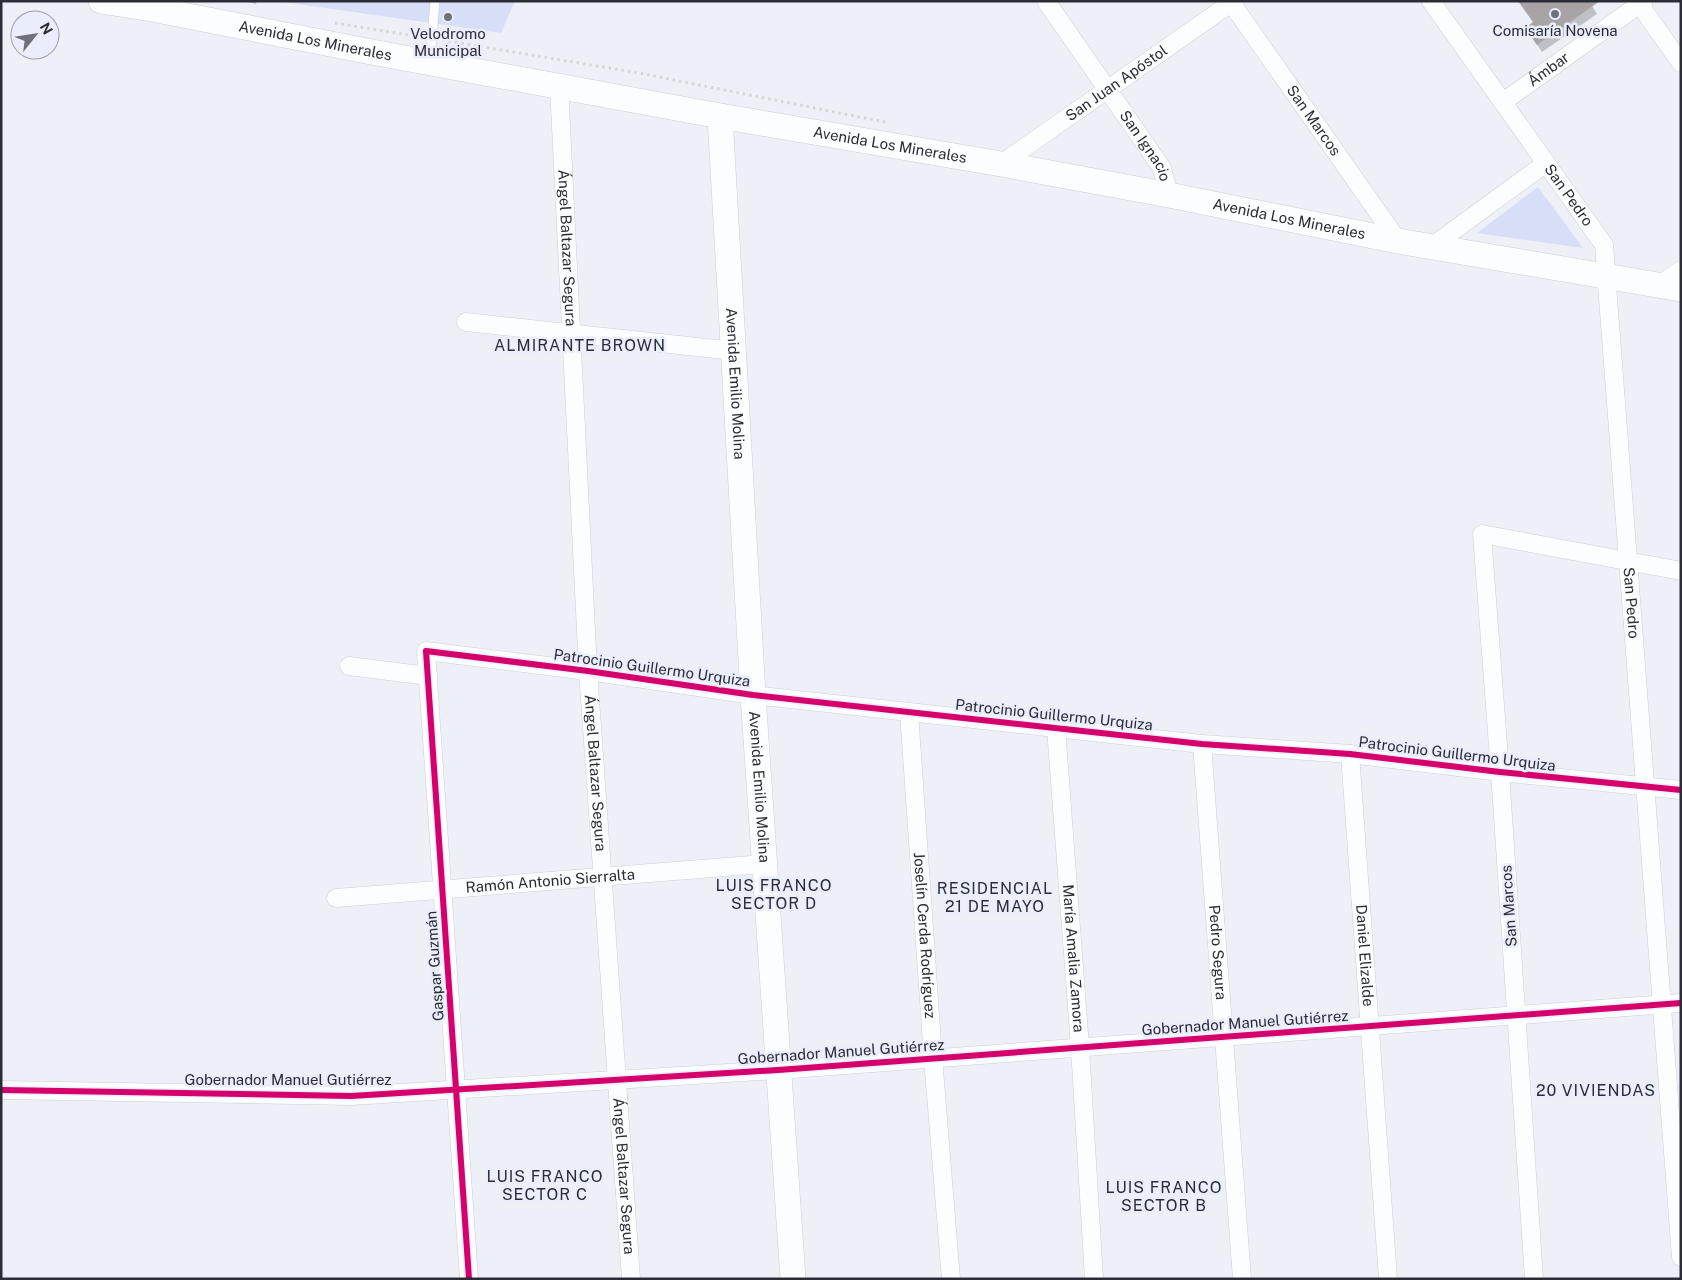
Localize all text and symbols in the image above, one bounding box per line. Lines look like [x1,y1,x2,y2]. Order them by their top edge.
marker: Comisaría Novena [1549,8,1561,20]
north arrow [10,10,60,60]
marker: Velodromo Municipal [442,11,454,23]
street label: Avenida Los Minerales [238,17,393,64]
text: N [37,20,56,37]
place label: Comisaría Novena [1492,22,1618,39]
place label: Velodromo Municipal [410,25,486,59]
street label: San Juan Apóstol [1062,41,1170,124]
street label: Ámbar [1524,48,1572,89]
street label: San Marcos [1284,82,1345,159]
street label: San Ignacio [1117,107,1174,183]
street label: Avenida Los Minerales [812,123,968,166]
street label: San Pedro [1541,161,1597,229]
street label: Ángel Baltazar Segura [555,169,580,327]
street label: Avenida Los Minerales [1211,195,1367,242]
street label: Avenida Emilio Molina [723,307,749,460]
district label: ALMIRANTE BROWN [494,336,666,355]
street label: San Pedro [1621,566,1643,639]
street label: Patrocinio Guillermo Urquiza [553,645,752,690]
street label: Ángel Baltazar Segura [582,694,610,852]
street label: Patrocinio Guillermo Urquiza [954,696,1154,733]
street label: Avenida Emilio Molina [746,710,773,863]
street label: Patrocinio Guillermo Urquiza [1358,733,1557,774]
street label: Joselín Cerda Rodríguez [911,852,939,1019]
street label: Ramón Antonio Sierralta [465,865,636,896]
street label: San Marcos [1497,865,1520,948]
district label: LUIS FRANCO SECTOR D [716,876,832,913]
district label: RESIDENCIAL 21 DE MAYO [937,879,1053,916]
street label: María Amalia Zamora [1060,884,1088,1033]
street label: Pedro Segura [1206,904,1230,1000]
street label: Daniel Elizalde [1353,904,1377,1007]
street label: Gaspar Guzmán [422,910,447,1022]
street label: Gobernador Manuel Gutiérrez [1141,1007,1349,1038]
street label: Gobernador Manuel Gutiérrez [737,1036,945,1067]
street label: Gobernador Manuel Gutiérrez [184,1071,392,1088]
district label: 20 VIVIENDAS [1536,1081,1656,1100]
street label: Ángel Baltazar Segura [610,1097,638,1255]
district label: LUIS FRANCO SECTOR C [487,1167,603,1204]
district label: LUIS FRANCO SECTOR B [1106,1178,1222,1215]

